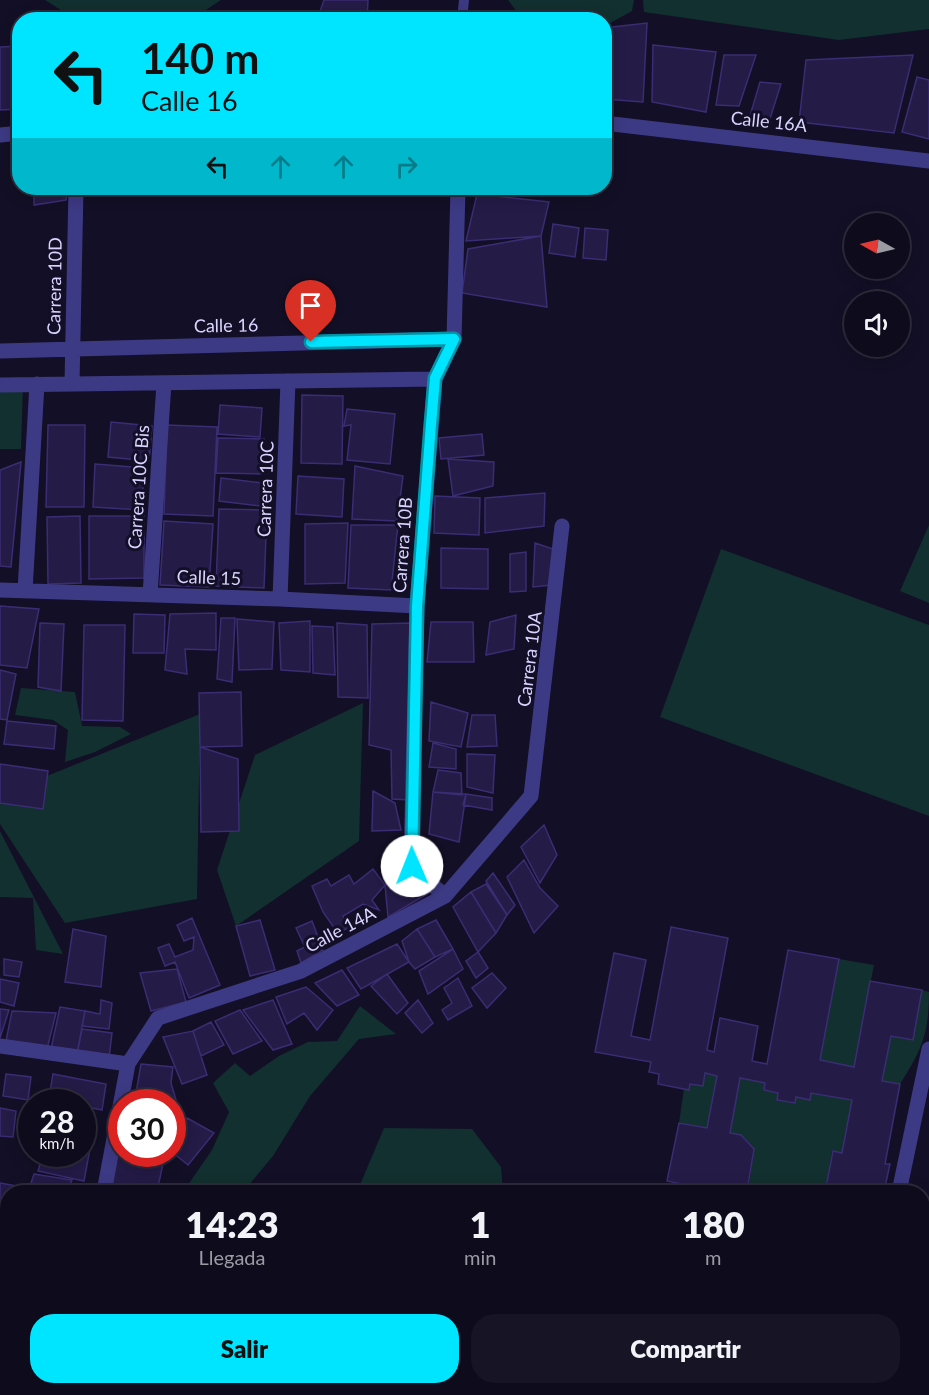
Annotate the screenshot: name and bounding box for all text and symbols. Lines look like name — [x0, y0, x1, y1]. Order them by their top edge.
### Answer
text: 140 m — [141, 33, 259, 83]
icon: left — [42, 36, 120, 114]
text: Calle 16 — [141, 84, 238, 117]
street label: Calle 16A — [730, 106, 809, 136]
icon: left — [201, 150, 234, 183]
icon: ahead — [264, 150, 297, 183]
icon: ahead — [327, 150, 360, 183]
icon: right — [390, 150, 423, 183]
north arrow — [844, 213, 910, 279]
map controls — [844, 213, 910, 357]
street label: Carrera 10D — [42, 237, 66, 335]
pin — [285, 280, 336, 342]
icon: arrive — [294, 289, 327, 322]
button: sound — [844, 291, 910, 357]
street label: Calle 16 — [194, 313, 258, 337]
street label: Carrera 10C Bis — [123, 424, 153, 550]
street label: Carrera 10C — [252, 441, 278, 537]
street label: Carrera 10B — [388, 496, 416, 594]
street label: Calle 15 — [176, 565, 242, 589]
street label: Carrera 10A — [512, 609, 546, 708]
position arrow — [380, 834, 444, 898]
street label: Calle 14A — [301, 901, 380, 957]
speed limit sign: 30 — [108, 1089, 186, 1167]
text: 28 — [40, 1103, 74, 1139]
text: km/h — [39, 1134, 75, 1152]
text: 14:23 — [185, 1202, 279, 1246]
text: 1 — [470, 1202, 491, 1246]
text: 180 — [682, 1202, 745, 1246]
text: Llegada — [198, 1245, 266, 1269]
text: min — [464, 1245, 496, 1269]
text: m — [705, 1245, 721, 1269]
button: Salir — [30, 1314, 459, 1383]
button: Compartir — [471, 1314, 900, 1383]

